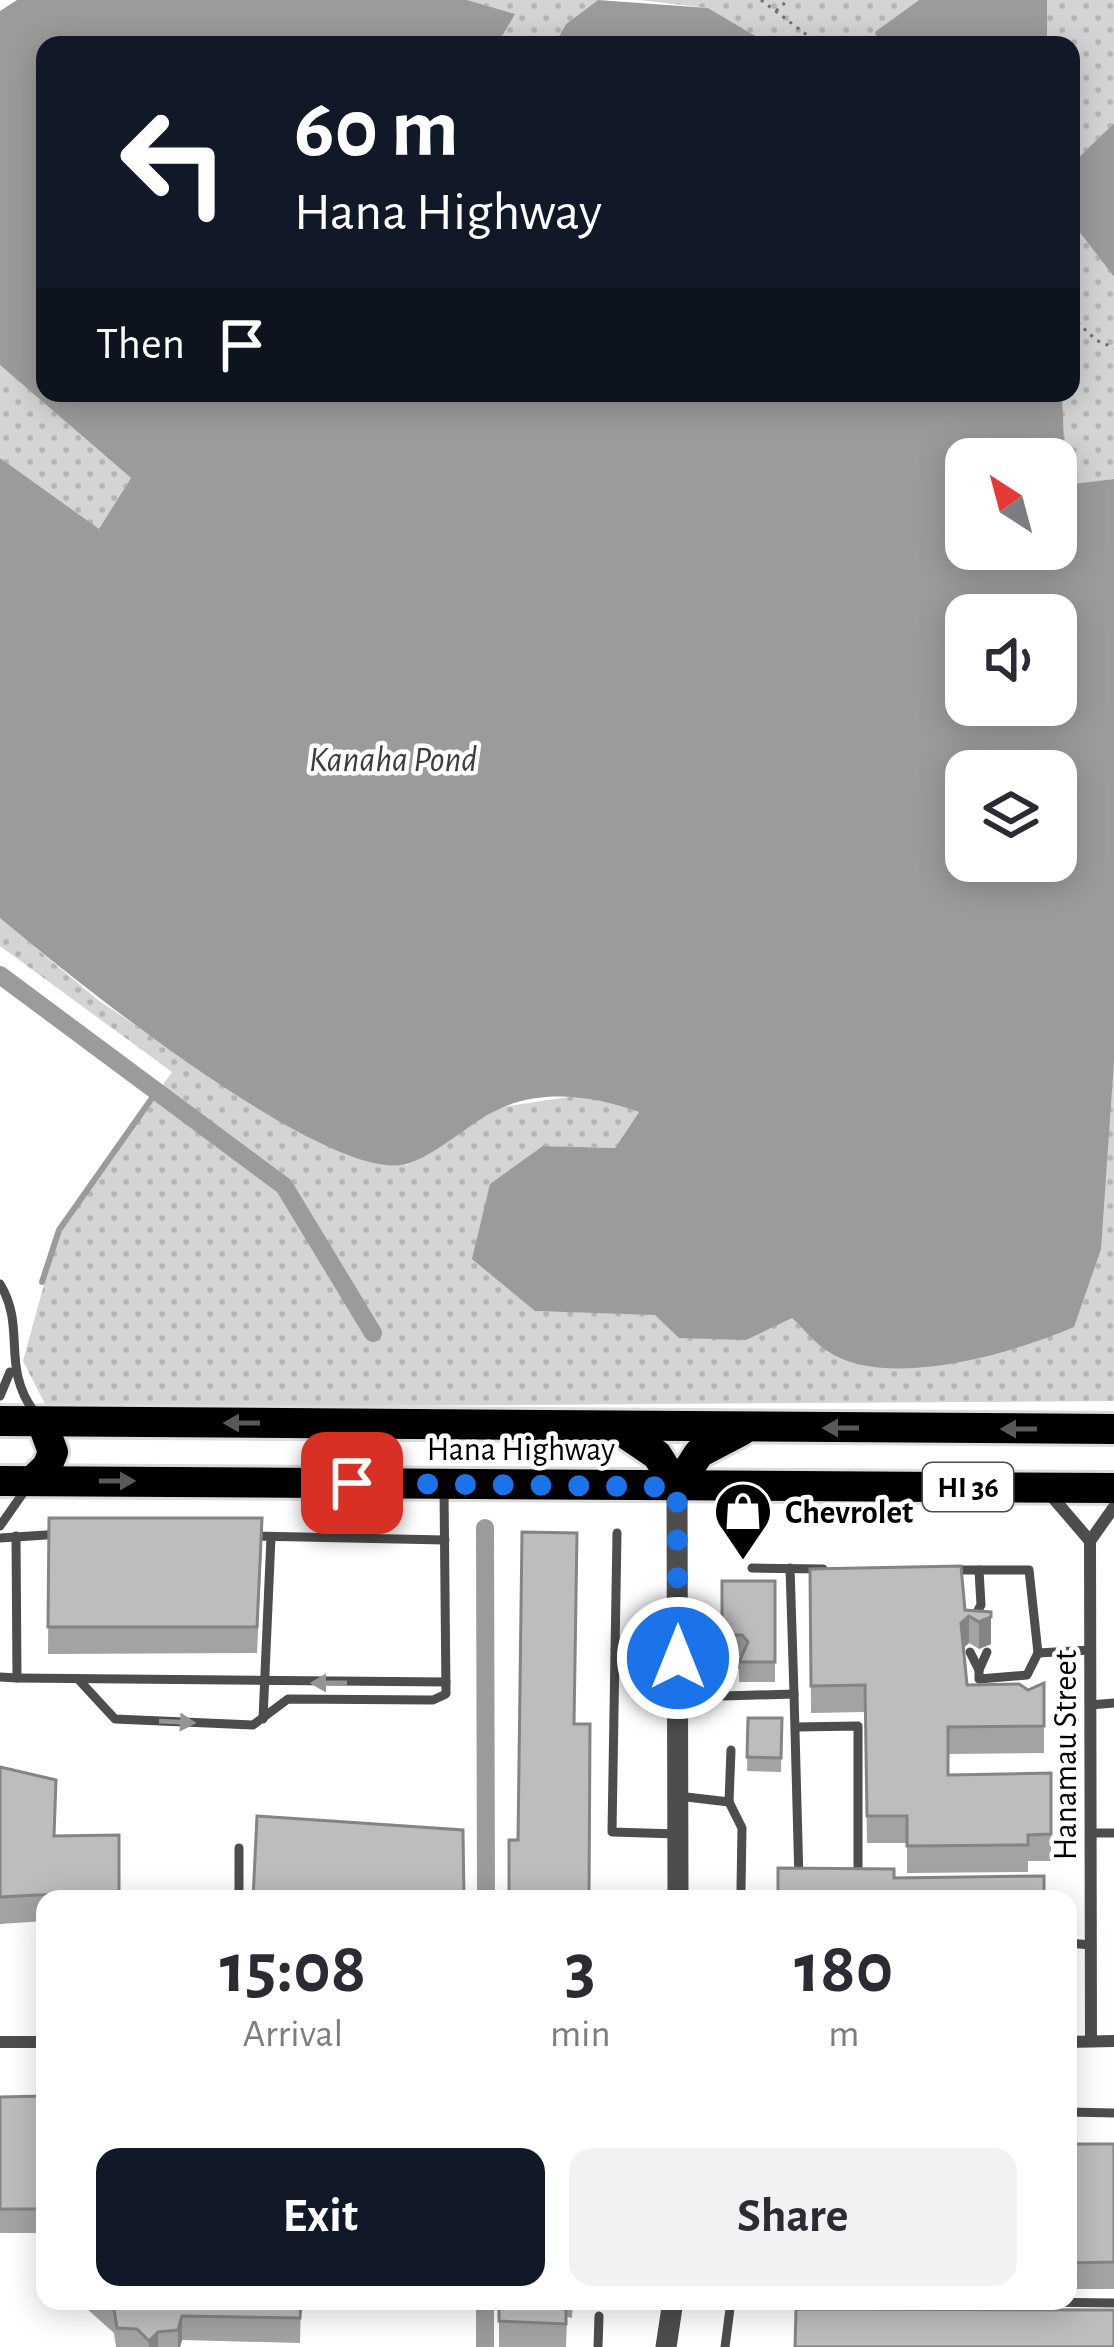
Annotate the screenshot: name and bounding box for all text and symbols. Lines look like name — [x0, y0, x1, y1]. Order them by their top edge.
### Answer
icon: left — [96, 84, 252, 240]
text: 60 m — [294, 88, 459, 172]
text: Hana Highway — [294, 186, 602, 240]
icon: arrive — [209, 312, 275, 378]
text: Then — [96, 322, 185, 367]
north arrow — [945, 438, 1077, 570]
map controls — [945, 438, 1077, 882]
button: sound — [945, 594, 1077, 726]
water label: Kanaha Pond — [309, 742, 477, 778]
button: layers — [945, 750, 1077, 882]
one-way arrow — [222, 1413, 260, 1433]
one-way arrow — [821, 1418, 859, 1438]
one-way arrow — [999, 1419, 1037, 1439]
pin — [301, 1432, 403, 1534]
street label: Hana Highway — [427, 1434, 615, 1467]
icon: arrive — [319, 1450, 385, 1516]
road number: HI 36 — [923, 1463, 1013, 1511]
one-way arrow — [99, 1471, 137, 1491]
shop icon: Chevrolet — [712, 1480, 774, 1562]
place label: Chevrolet — [785, 1497, 913, 1530]
position arrow — [615, 1595, 741, 1721]
street label: Hanamau Street — [1050, 1649, 1083, 1860]
one-way arrow — [309, 1673, 347, 1693]
one-way arrow — [159, 1713, 197, 1732]
text: 15:08 — [220, 1933, 366, 2005]
text: 3 — [565, 1933, 596, 2005]
text: 180 — [794, 1933, 893, 2005]
text: Arrival — [243, 2015, 343, 2054]
text: min — [550, 2015, 611, 2054]
text: m — [828, 2015, 859, 2054]
button: Exit — [96, 2148, 545, 2286]
button: Share — [569, 2148, 1017, 2286]

